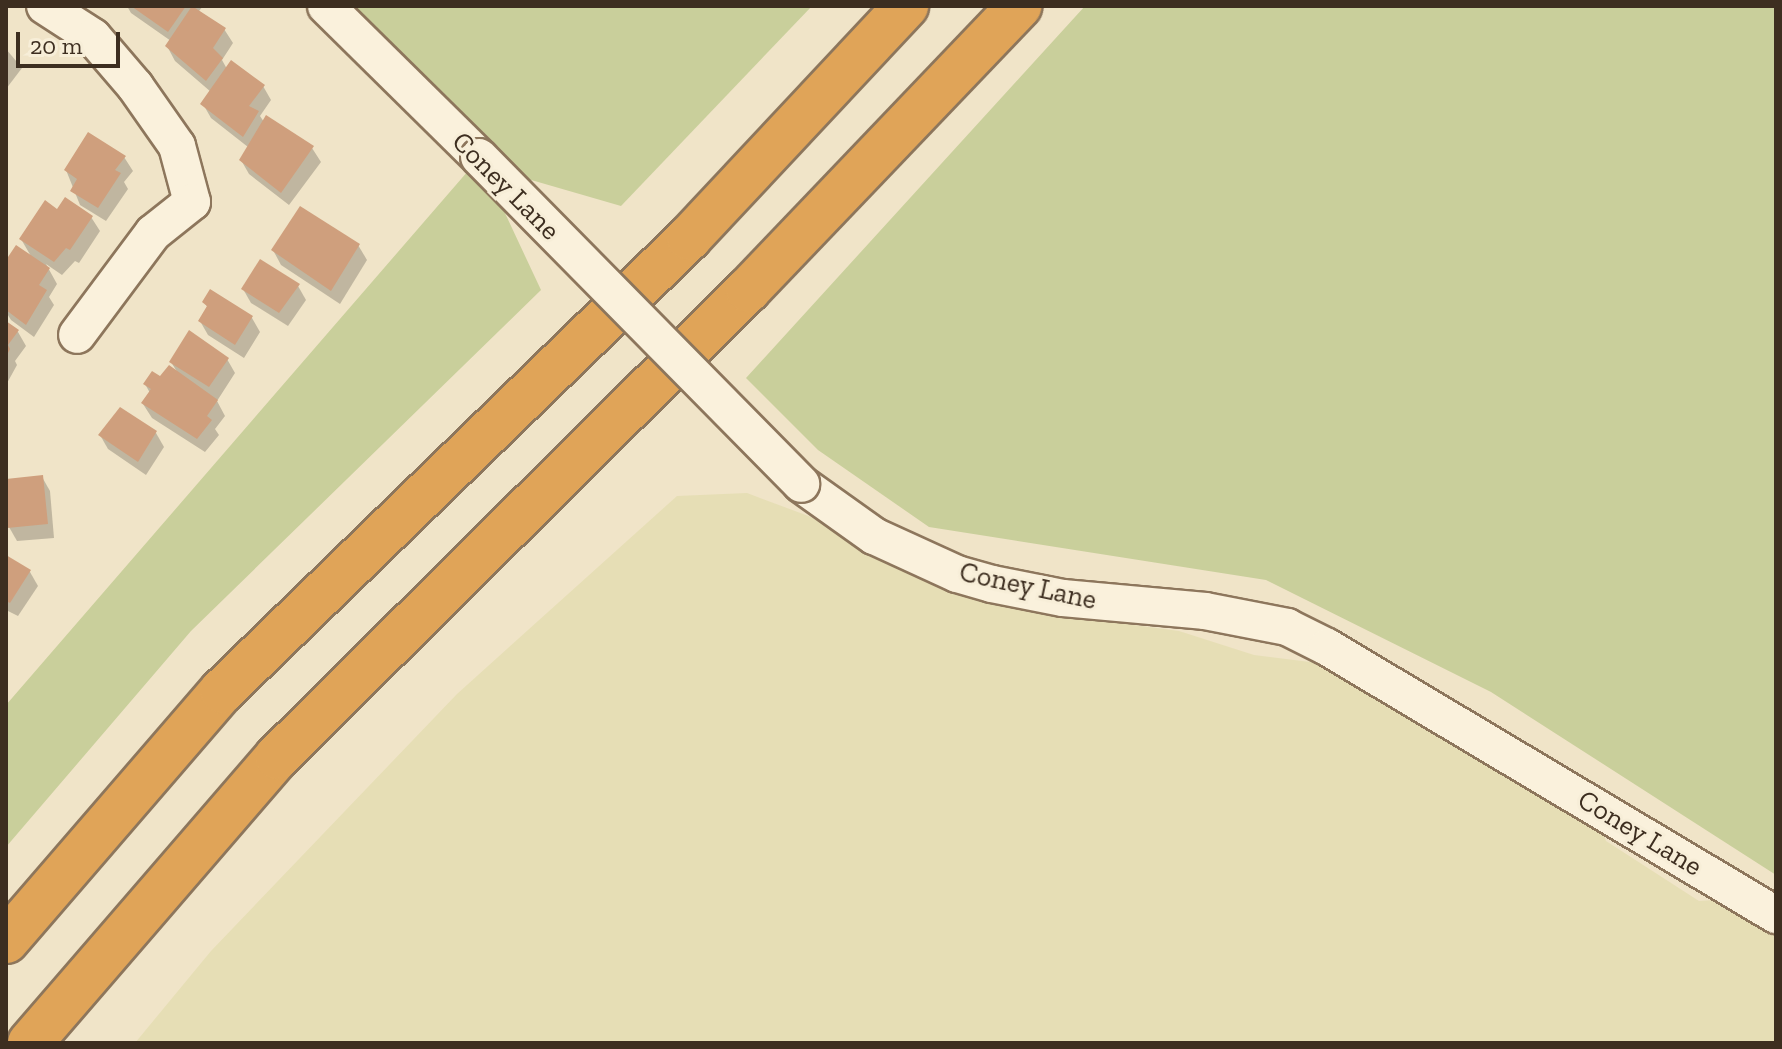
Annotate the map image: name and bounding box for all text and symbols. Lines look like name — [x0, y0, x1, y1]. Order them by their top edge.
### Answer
scale bar — [20, 16, 124, 66]
text: 20 m — [30, 31, 82, 60]
street label: Coney Lane — [445, 125, 567, 247]
street label: Coney Lane — [956, 555, 1100, 617]
street label: Coney Lane — [1571, 783, 1709, 883]

